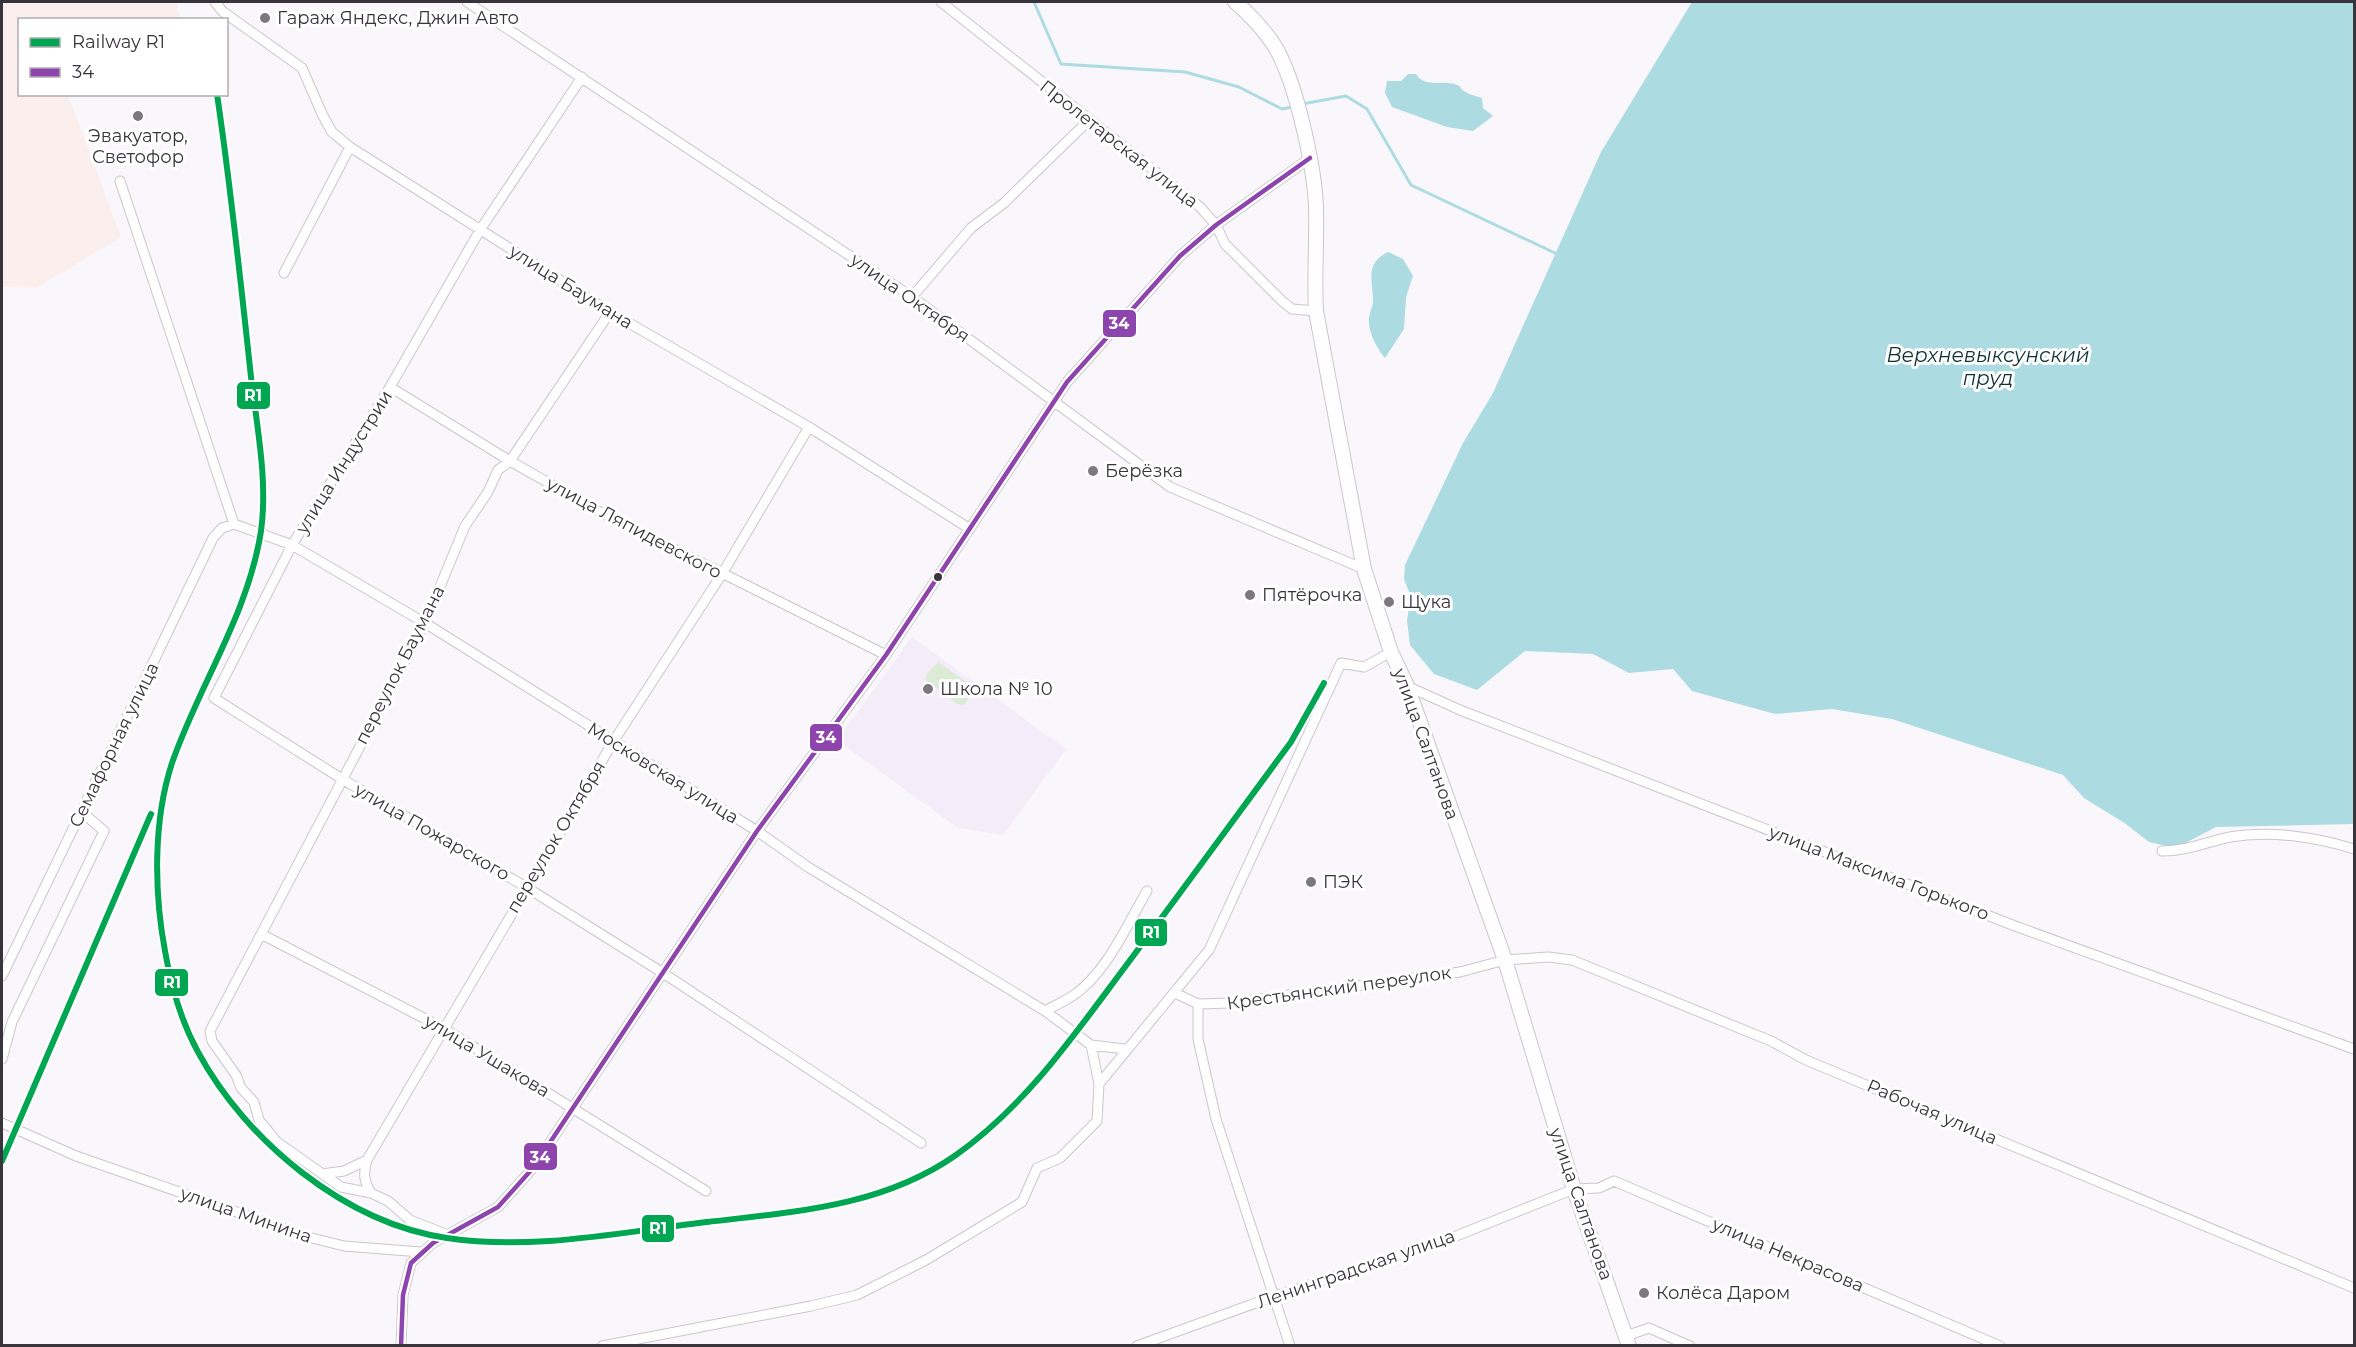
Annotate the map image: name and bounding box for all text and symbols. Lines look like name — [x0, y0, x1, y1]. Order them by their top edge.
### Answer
place label: Гараж Яндекс, Джин Авто — [277, 7, 519, 29]
marker: Гараж Яндекс, Джин Авто — [258, 11, 272, 25]
legend — [18, 18, 228, 96]
text: Railway R1 — [72, 31, 165, 53]
text: 34 — [72, 61, 94, 83]
street label: Пролетарская улица — [1035, 75, 1203, 213]
marker: Эвакуатор, Светофор — [131, 109, 145, 123]
place label: Эвакуатор, Светофор — [88, 125, 188, 168]
street label: улица Баумана — [504, 240, 637, 334]
street label: улица Октября — [845, 248, 974, 347]
line badge: 34 — [1102, 309, 1137, 338]
text: 34 — [1108, 314, 1129, 333]
water label: Верхневыксунский пруд — [1886, 343, 2090, 390]
line badge: R1 — [236, 381, 271, 410]
text: R1 — [244, 386, 262, 405]
street label: улица Индустрии — [290, 386, 397, 539]
place label: Берёзка — [1105, 460, 1183, 482]
marker: Берёзка — [1086, 464, 1100, 478]
street label: улица Ляпидевского — [542, 472, 725, 584]
unlabelled marker — [932, 571, 944, 583]
street label: переулок Баумана — [350, 582, 450, 748]
place label: Пятёрочка — [1262, 584, 1362, 606]
marker: Пятёрочка — [1243, 588, 1257, 602]
place label: Щука — [1401, 591, 1451, 613]
marker: Щука — [1382, 595, 1396, 609]
street label: Семафорная улица — [65, 659, 163, 831]
street label: улица Салтанова — [1388, 664, 1464, 823]
place label: Школа № 10 — [940, 678, 1053, 700]
marker: Школа № 10 — [921, 682, 935, 696]
street label: Московская улица — [583, 718, 743, 828]
line badge: 34 — [809, 723, 843, 752]
text: 34 — [815, 728, 836, 747]
street label: переулок Октября — [502, 757, 610, 917]
street label: улица Пожарского — [350, 778, 514, 885]
street label: улица Максима Горького — [1765, 820, 1992, 925]
place label: ПЭК — [1323, 871, 1364, 893]
marker: ПЭК — [1304, 875, 1318, 889]
line badge: R1 — [1134, 918, 1168, 947]
text: R1 — [1142, 923, 1160, 942]
street label: Крестьянский переулок — [1225, 961, 1453, 1015]
line badge: R1 — [154, 968, 189, 997]
text: R1 — [163, 973, 181, 992]
street label: улица Ушакова — [419, 1009, 554, 1102]
street label: Рабочая улица — [1864, 1075, 2000, 1149]
street label: улица Салтанова — [1544, 1124, 1617, 1283]
line badge: 34 — [523, 1142, 558, 1171]
text: 34 — [529, 1148, 550, 1167]
street label: улица Минина — [176, 1182, 315, 1248]
street label: улица Некрасова — [1708, 1213, 1867, 1297]
line badge: R1 — [641, 1214, 675, 1243]
text: R1 — [649, 1219, 667, 1238]
street label: Ленинградская улица — [1254, 1225, 1458, 1313]
place label: Колёса Даром — [1656, 1282, 1790, 1304]
marker: Колёса Даром — [1637, 1286, 1651, 1300]

